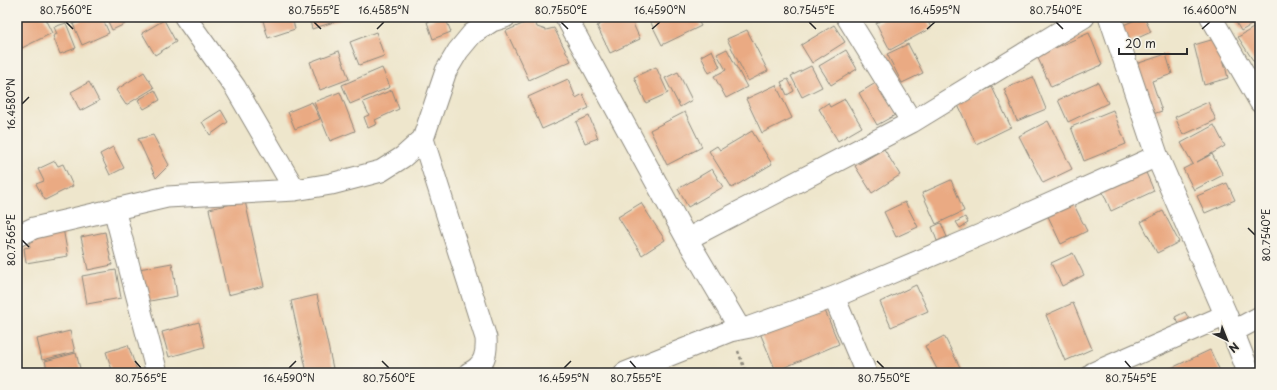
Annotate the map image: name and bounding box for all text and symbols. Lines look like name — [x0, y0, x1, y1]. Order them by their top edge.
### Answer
text: 80.7560°E — [40, 2, 92, 17]
text: 80.7555°E — [288, 2, 340, 17]
text: 16.4585°N — [359, 2, 410, 17]
text: 80.7550°E — [535, 2, 587, 17]
text: 16.4590°N — [634, 2, 686, 17]
text: 80.7545°E — [783, 2, 835, 17]
text: 16.4595°N — [910, 2, 961, 17]
text: 80.7540°E — [1030, 2, 1082, 17]
text: 16.4600°N — [1183, 2, 1237, 17]
scale bar — [1119, 30, 1187, 56]
text: 20 m — [1125, 34, 1156, 52]
text: 16.4580°N — [3, 78, 18, 130]
text: 80.7540°E — [1258, 209, 1273, 261]
text: 80.7565°E — [3, 214, 18, 266]
north arrow — [1207, 320, 1247, 360]
text: N — [1225, 338, 1243, 357]
text: 80.7565°E — [115, 370, 167, 385]
text: 16.4590°N — [263, 370, 315, 385]
text: 80.7560°E — [363, 370, 415, 385]
text: 16.4595°N — [539, 370, 590, 385]
text: 80.7555°E — [610, 370, 662, 385]
text: 80.7550°E — [858, 370, 910, 385]
text: 80.7545°E — [1105, 370, 1157, 385]

